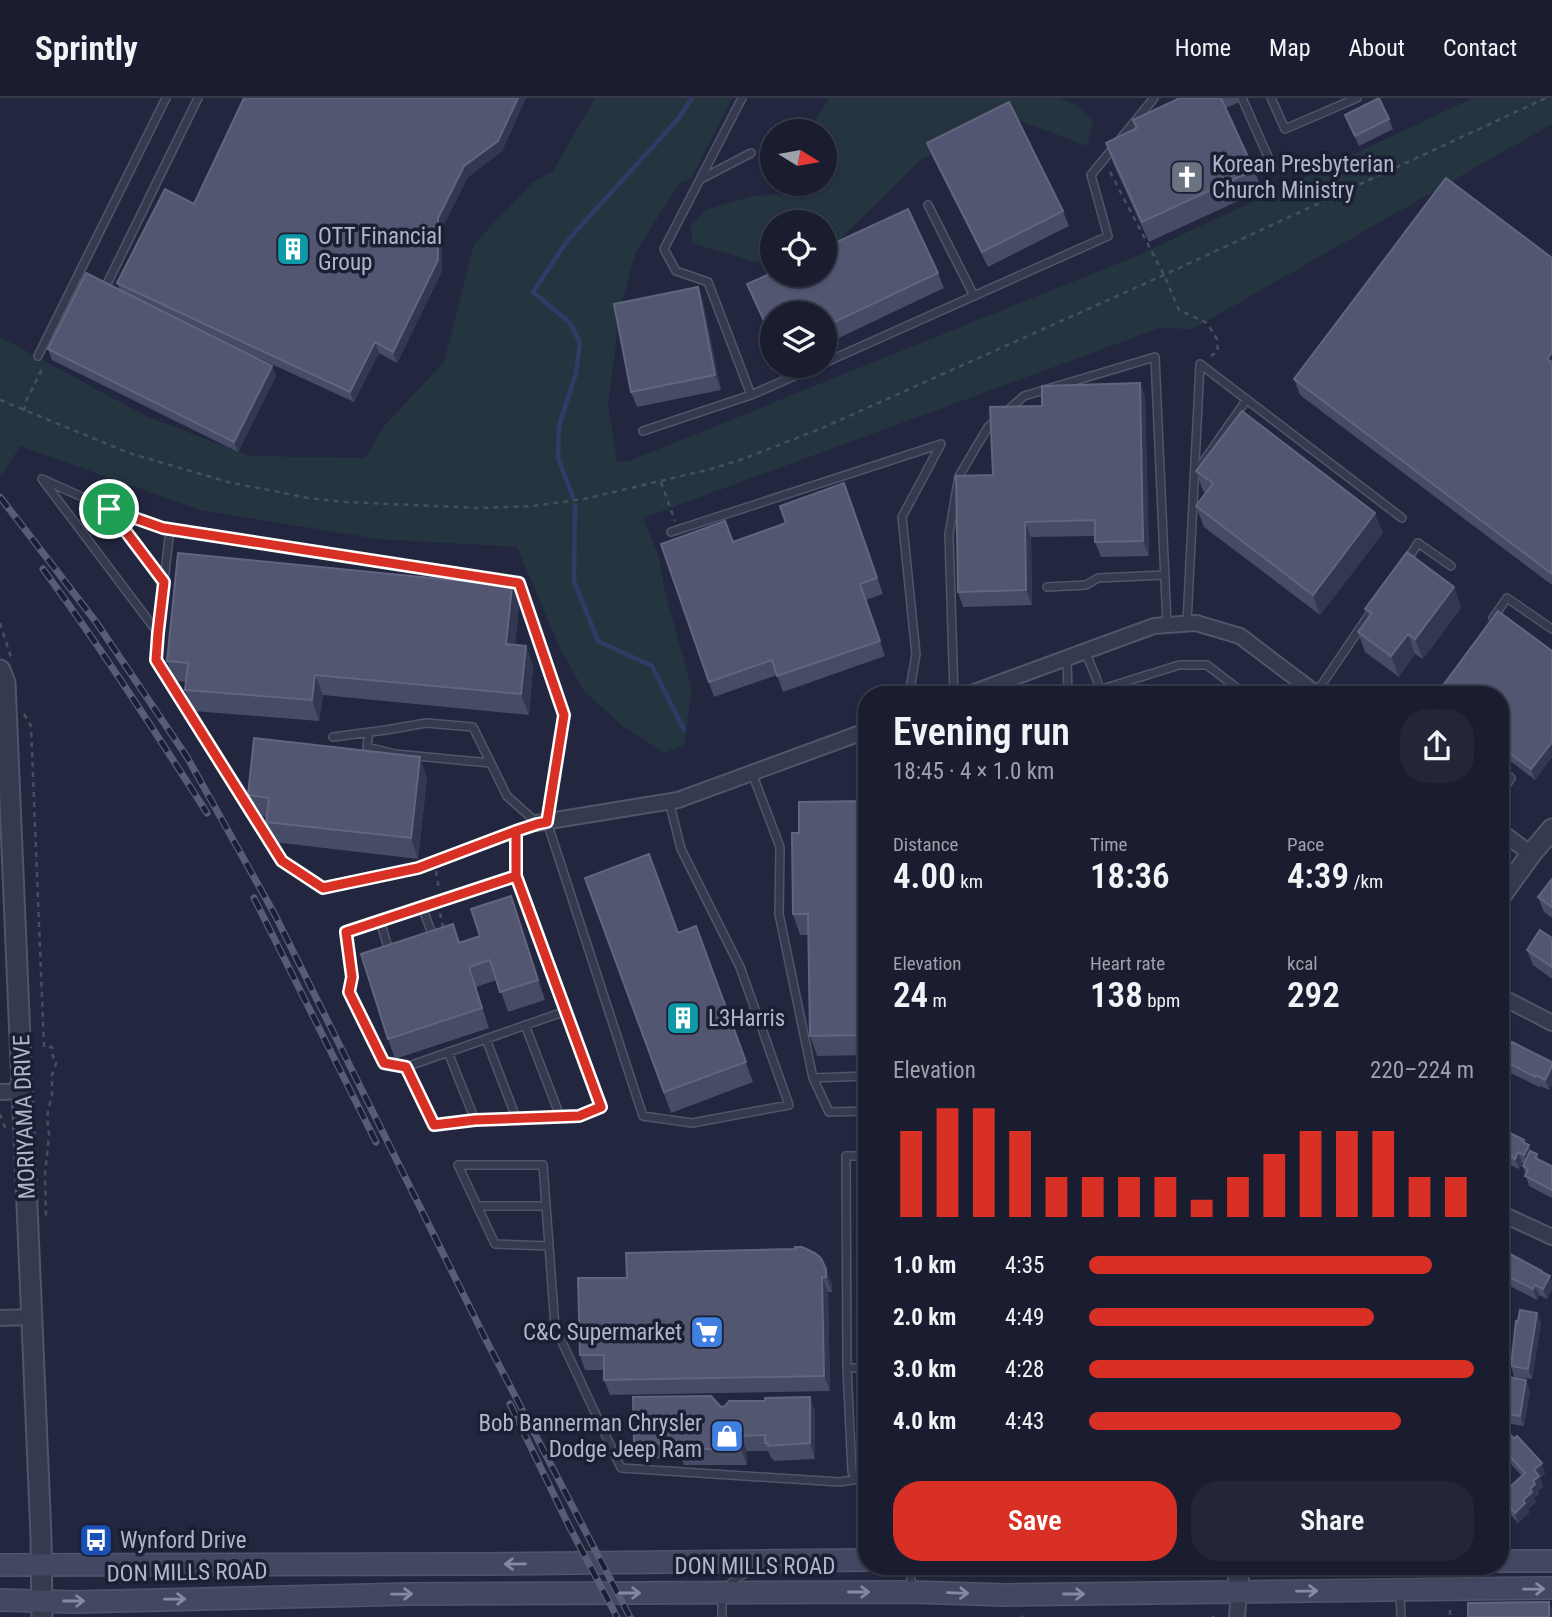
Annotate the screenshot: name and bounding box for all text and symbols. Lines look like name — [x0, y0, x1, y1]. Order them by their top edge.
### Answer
text: Sprintly — [35, 29, 138, 68]
text: Home — [1175, 34, 1231, 62]
text: Map — [1269, 34, 1311, 62]
text: About — [1349, 34, 1405, 62]
text: Contact — [1443, 34, 1517, 62]
north arrow — [760, 119, 836, 196]
map controls — [760, 119, 837, 378]
place label: Korean Presbyterian Church Ministry — [1212, 151, 1394, 204]
church icon: Korean Presbyterian Church Ministry — [1168, 158, 1206, 196]
button: locate — [760, 210, 837, 287]
place label: OTT Financial Group — [318, 223, 442, 276]
building icon: OTT Financial Group — [274, 230, 312, 268]
button: layers — [760, 301, 837, 378]
pin — [79, 479, 139, 539]
icon: arrive — [90, 490, 128, 528]
button: share — [1400, 709, 1474, 783]
text: Evening run — [893, 710, 1070, 754]
text: 18:45 · 4 × 1.0 km — [893, 758, 1054, 785]
text: Distance — [893, 833, 958, 856]
text: Time — [1090, 833, 1127, 856]
text: Pace — [1287, 833, 1324, 856]
text: 4.00 — [893, 856, 956, 897]
text: 18:36 — [1090, 856, 1170, 897]
text: 4:39 — [1287, 856, 1349, 897]
text: km — [956, 870, 983, 893]
text: /km — [1349, 870, 1383, 893]
text: Elevation — [893, 952, 961, 975]
text: Heart rate — [1090, 952, 1165, 975]
text: kcal — [1287, 952, 1318, 975]
text: 24 — [893, 975, 928, 1016]
text: 138 — [1090, 975, 1143, 1016]
text: 292 — [1287, 975, 1340, 1016]
text: m — [928, 989, 947, 1012]
text: bpm — [1143, 989, 1180, 1012]
building icon: L3Harris — [664, 999, 702, 1037]
place label: L3Harris — [708, 1005, 785, 1032]
street label: MORIYAMA DRIVE — [8, 1034, 41, 1200]
text: Elevation — [893, 1057, 976, 1084]
text: 220–224 m — [1370, 1057, 1474, 1084]
text: 1.0 km — [893, 1252, 956, 1279]
text: 4:35 — [1005, 1252, 1044, 1279]
text: 2.0 km — [893, 1304, 956, 1331]
text: 4:49 — [1005, 1304, 1044, 1331]
supermarket icon: C&C Supermarket — [688, 1313, 726, 1351]
place label: C&C Supermarket — [523, 1319, 682, 1346]
text: 3.0 km — [893, 1356, 956, 1383]
text: 4:28 — [1005, 1356, 1044, 1383]
text: 4.0 km — [893, 1408, 956, 1435]
text: 4:43 — [1005, 1408, 1044, 1435]
place label: Bob Bannerman Chrysler Dodge Jeep Ram — [478, 1410, 702, 1463]
shop icon: Bob Bannerman Chrysler Dodge Jeep Ram — [708, 1417, 746, 1455]
button: Save — [893, 1481, 1177, 1561]
button: Share — [1191, 1481, 1474, 1561]
bus stop icon: Wynford Drive — [77, 1521, 115, 1559]
place label: Wynford Drive — [120, 1527, 246, 1554]
street label: DON MILLS ROAD — [675, 1553, 835, 1580]
one-way arrow — [504, 1557, 527, 1571]
street label: DON MILLS ROAD — [106, 1558, 268, 1587]
one-way arrow — [1523, 1582, 1546, 1595]
one-way arrow — [847, 1585, 870, 1599]
one-way arrow — [1295, 1585, 1318, 1598]
one-way arrow — [618, 1586, 641, 1600]
one-way arrow — [391, 1587, 414, 1601]
one-way arrow — [947, 1587, 970, 1600]
one-way arrow — [1063, 1588, 1086, 1601]
one-way arrow — [163, 1592, 186, 1606]
one-way arrow — [62, 1594, 85, 1608]

